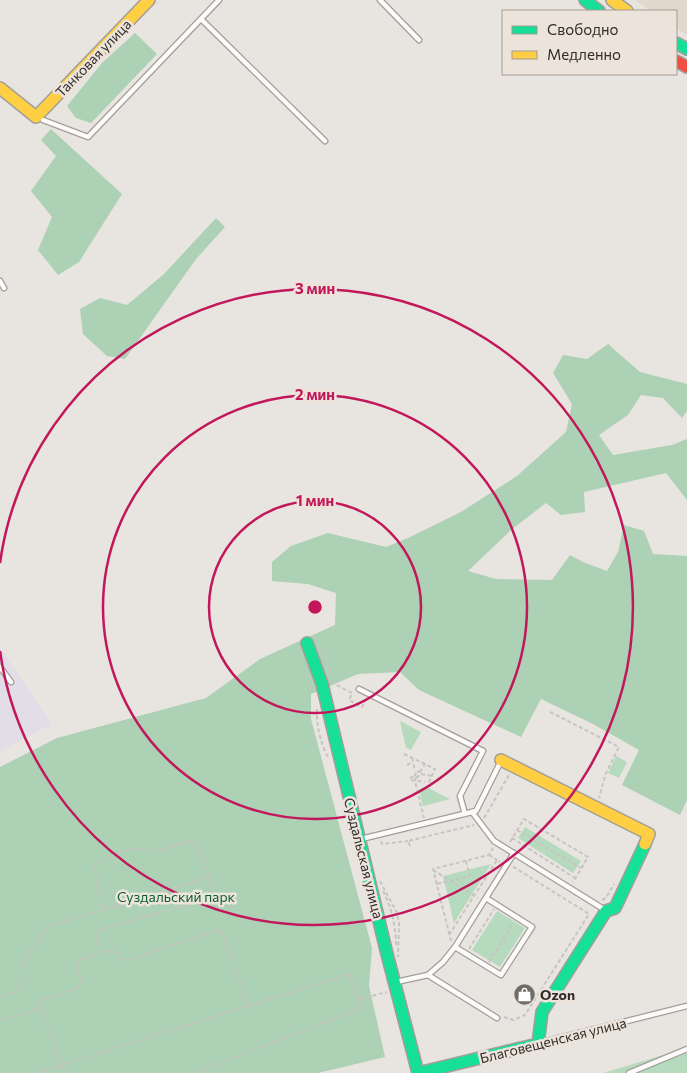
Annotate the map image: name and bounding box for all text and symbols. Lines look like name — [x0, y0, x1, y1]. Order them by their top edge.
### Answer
legend — [502, 10, 677, 75]
street label: Танковая улица — [52, 16, 134, 100]
text: Свободно — [547, 20, 618, 38]
text: Медленно — [547, 45, 621, 63]
text: 3 мин — [295, 279, 335, 297]
text: 2 мин — [295, 385, 335, 403]
text: 1 мин — [296, 491, 334, 509]
centre of rings — [306, 598, 324, 616]
street label: Суздальская улица — [341, 796, 387, 920]
park label: Суздальский парк — [117, 888, 236, 905]
shop icon: Ozon — [512, 982, 536, 1006]
place label: Ozon — [540, 986, 575, 1003]
street label: Благовещенская улица — [478, 1014, 628, 1066]

